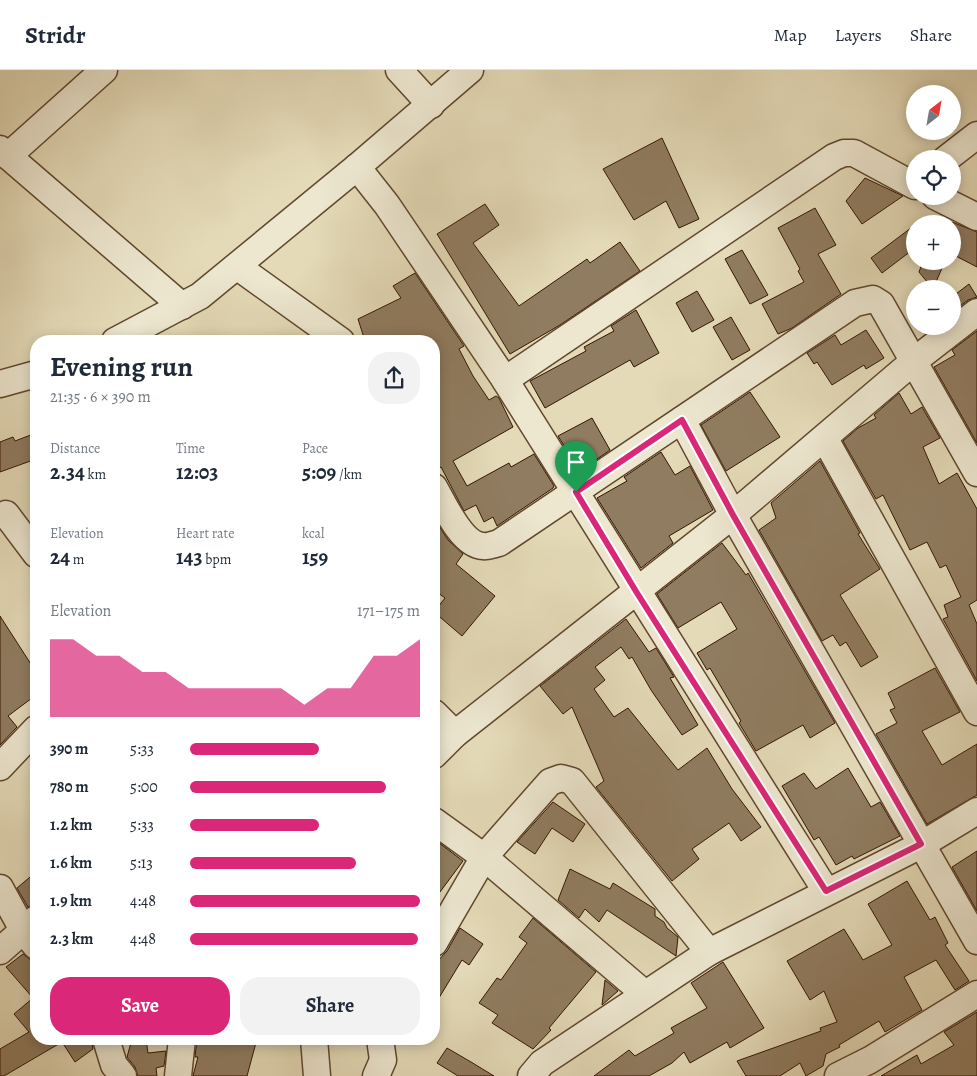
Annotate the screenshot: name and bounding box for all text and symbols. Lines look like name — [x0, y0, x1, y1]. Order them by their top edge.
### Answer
text: Stridr — [25, 19, 86, 51]
text: Map — [774, 23, 807, 47]
text: Layers — [835, 23, 882, 47]
text: Share — [910, 23, 952, 47]
north arrow — [906, 85, 961, 140]
map controls — [906, 85, 961, 335]
button: locate — [906, 150, 961, 205]
button: + — [906, 215, 961, 270]
button: − — [906, 280, 961, 335]
text: Evening run — [50, 348, 193, 386]
button: share — [368, 352, 420, 404]
text: 21:35 · 6 × 390 m — [50, 386, 151, 408]
text: Distance — [50, 439, 100, 458]
text: Time — [176, 439, 205, 458]
text: Pace — [302, 439, 328, 458]
pin — [555, 441, 597, 492]
icon: arrive — [562, 448, 590, 476]
text: 2.34 — [50, 458, 85, 486]
text: 12:03 — [176, 458, 218, 486]
text: 5:09 — [302, 458, 336, 486]
text: km — [85, 465, 106, 484]
text: /km — [336, 465, 362, 484]
text: Elevation — [50, 524, 104, 543]
text: Heart rate — [176, 524, 234, 543]
text: kcal — [302, 524, 324, 543]
text: 24 — [50, 543, 70, 571]
text: 143 — [176, 543, 202, 571]
text: 159 — [302, 543, 328, 571]
text: m — [70, 550, 84, 569]
text: bpm — [202, 550, 231, 569]
text: Elevation — [50, 600, 111, 622]
text: 171–175 m — [357, 600, 420, 622]
text: 390 m — [50, 738, 89, 760]
text: 5:33 — [130, 738, 154, 760]
text: 780 m — [50, 776, 89, 798]
text: 5:00 — [130, 776, 158, 798]
text: 1.2 km — [50, 814, 92, 836]
text: 5:33 — [130, 814, 154, 836]
text: 1.6 km — [50, 852, 92, 874]
text: 5:13 — [130, 852, 153, 874]
text: 1.9 km — [50, 890, 92, 912]
text: 4:48 — [130, 890, 156, 912]
text: 2.3 km — [50, 928, 93, 950]
text: 4:48 — [130, 928, 156, 950]
button: Save — [50, 977, 230, 1035]
button: Share — [240, 977, 420, 1035]

